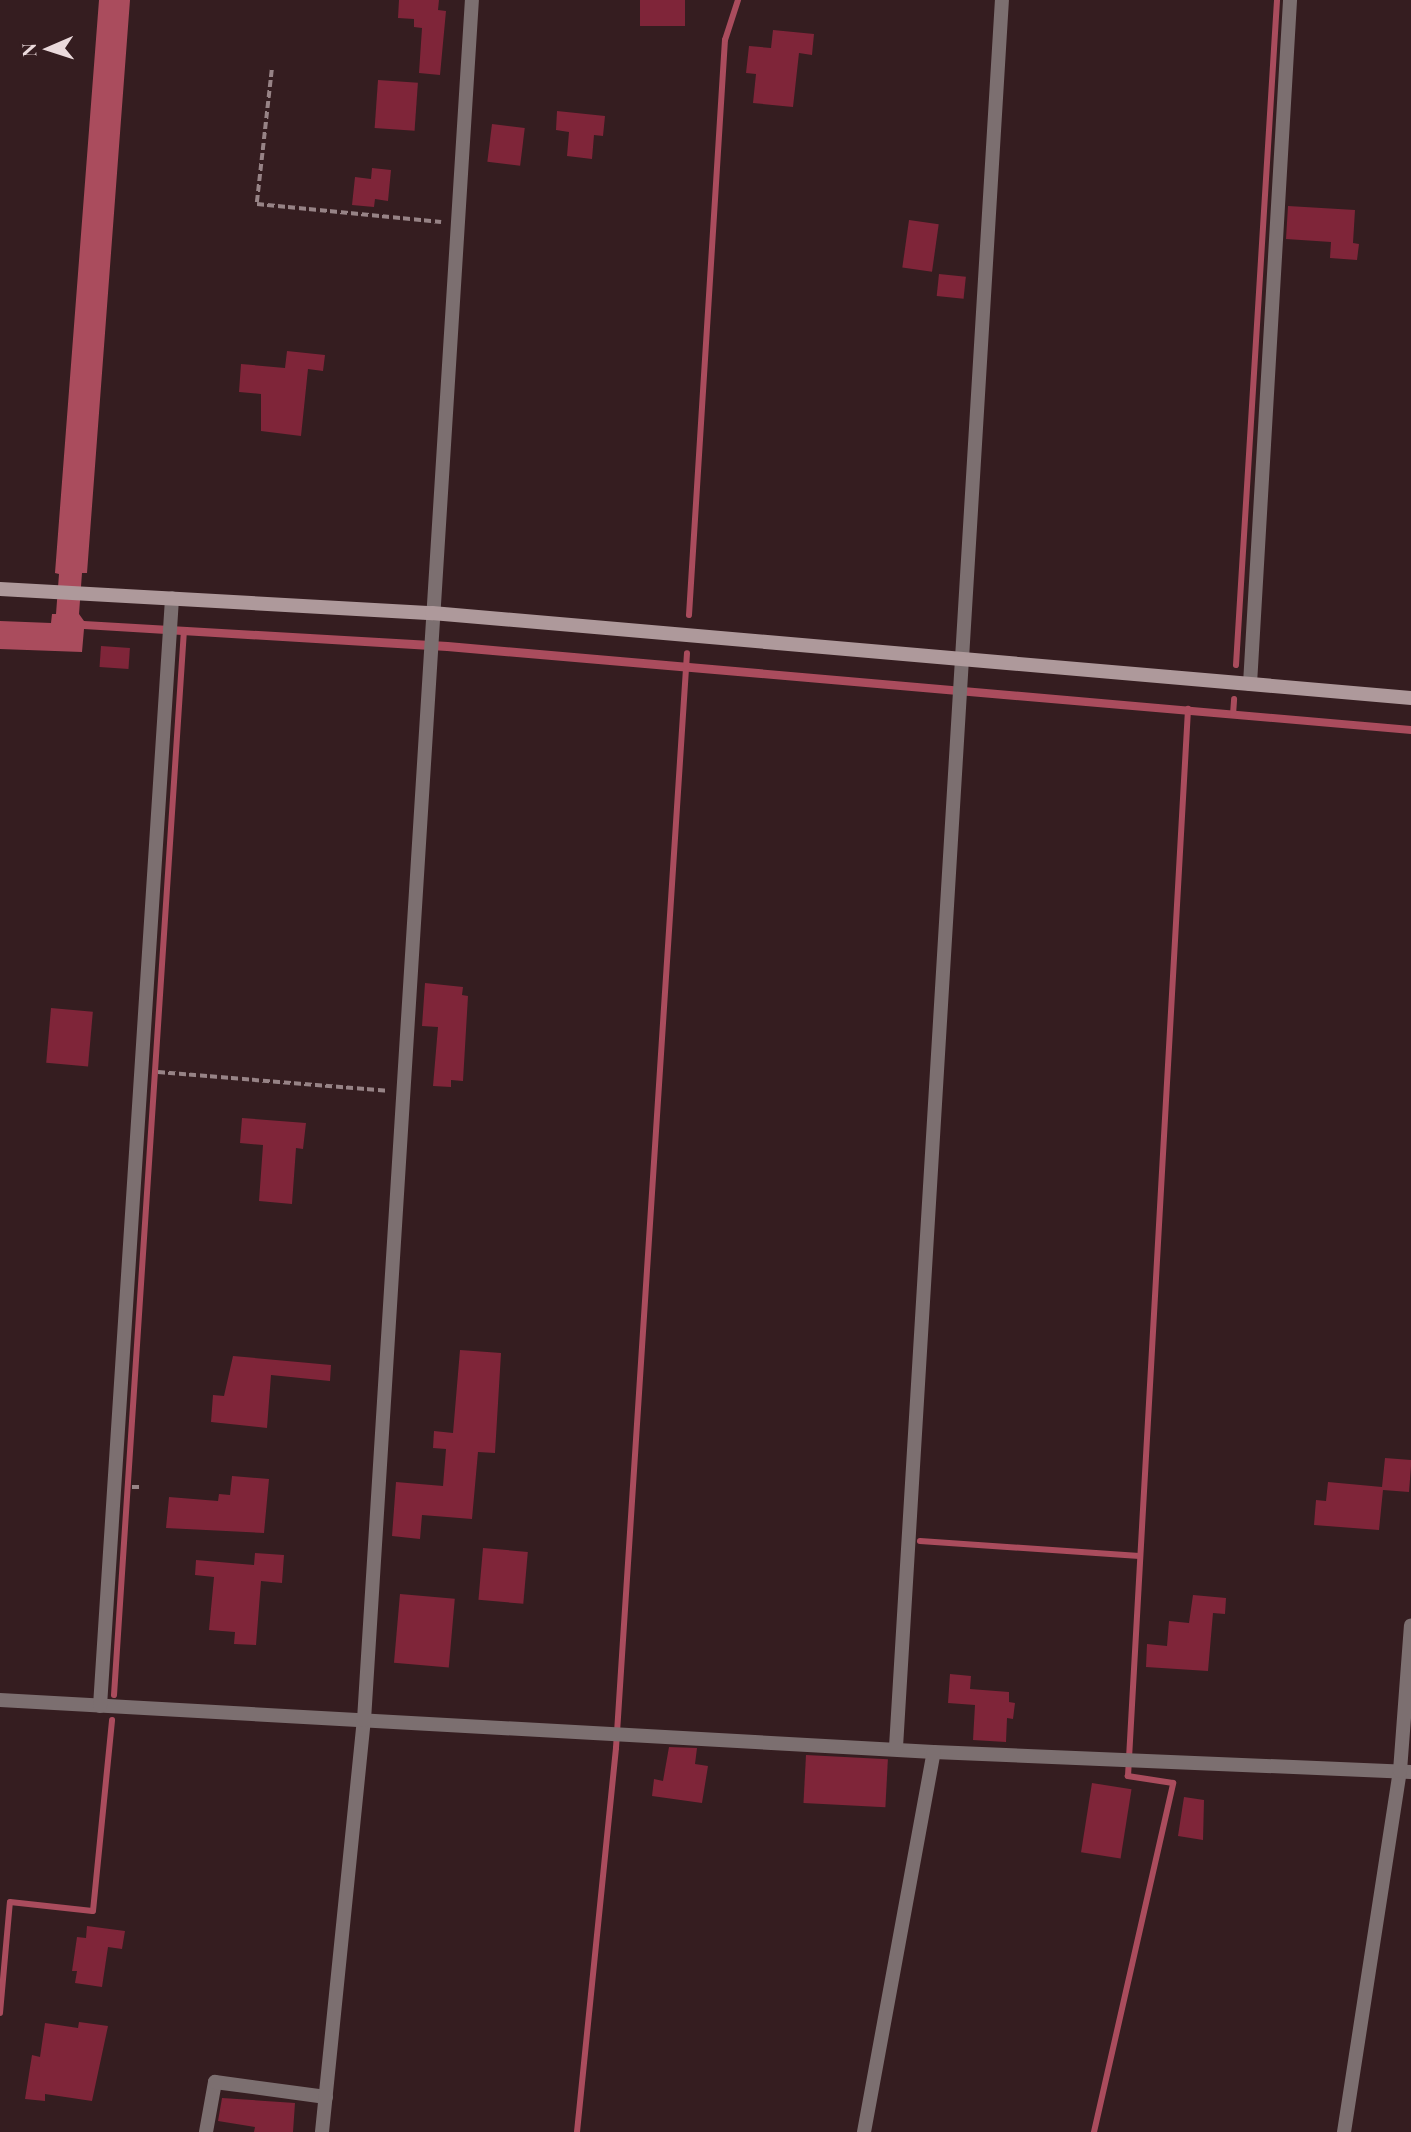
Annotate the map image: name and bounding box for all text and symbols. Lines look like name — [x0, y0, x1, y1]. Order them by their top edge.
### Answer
north arrow — [14, 14, 84, 84]
text: N — [15, 43, 41, 58]

